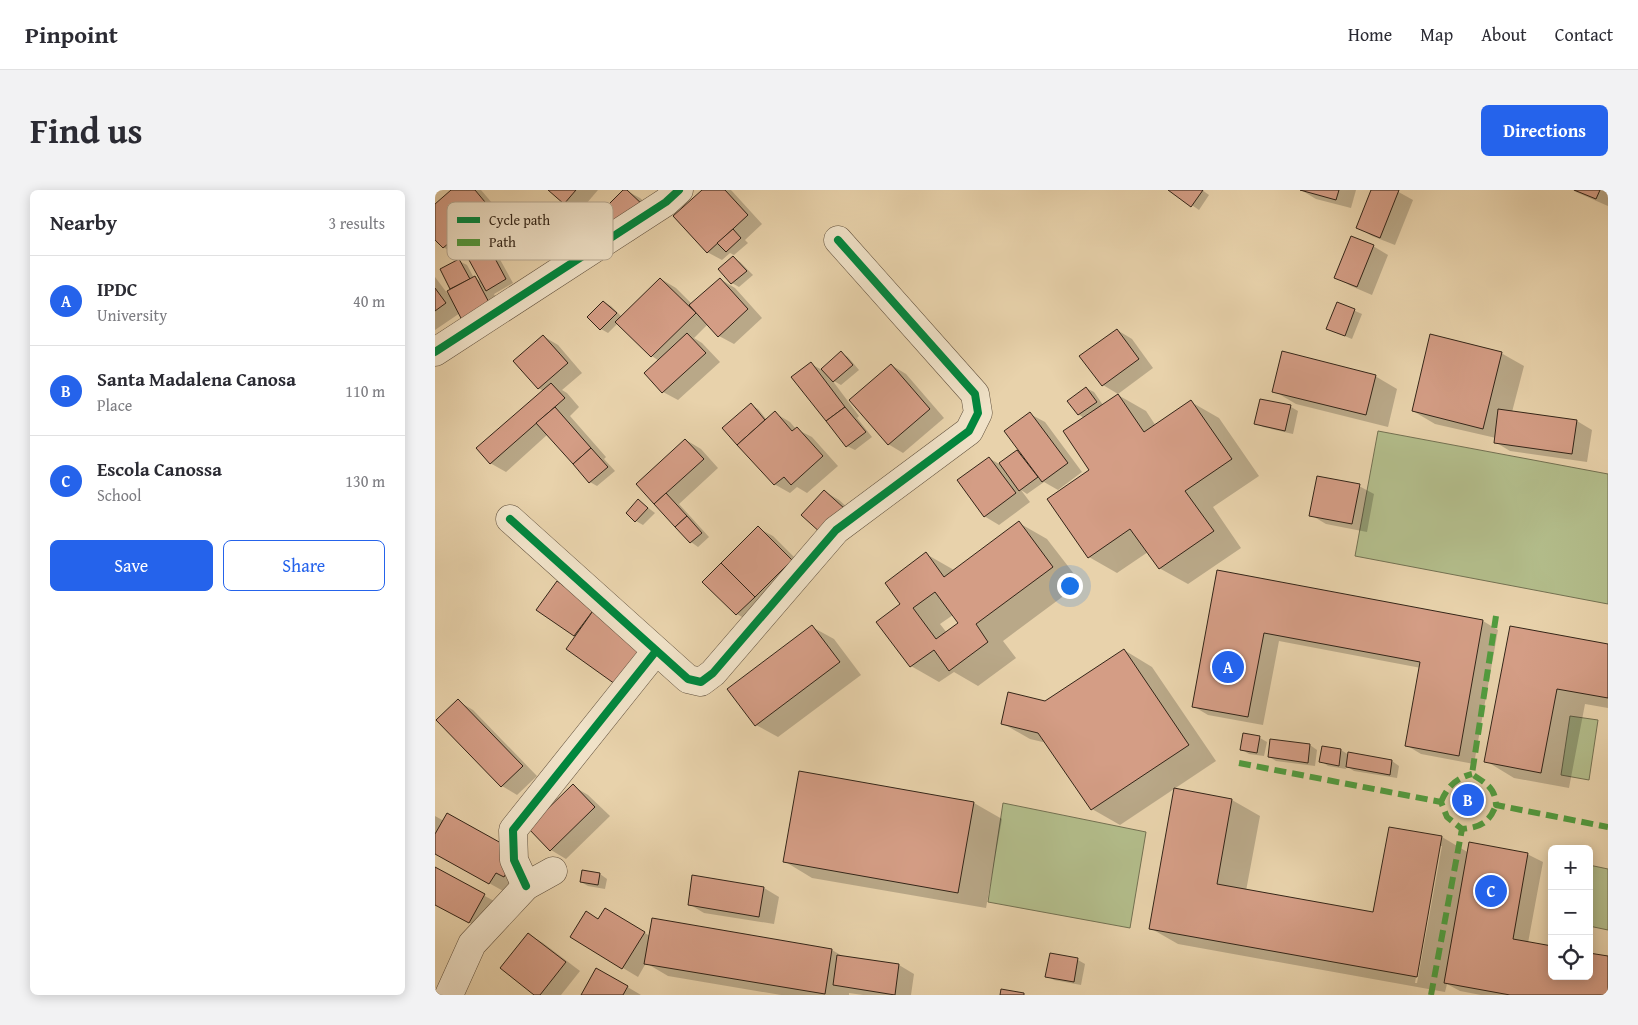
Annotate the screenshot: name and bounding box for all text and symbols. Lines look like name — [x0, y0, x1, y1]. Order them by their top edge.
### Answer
text: Pinpoint — [25, 17, 118, 52]
text: Home — [1348, 21, 1392, 48]
text: Map — [1420, 21, 1453, 48]
text: About — [1481, 21, 1527, 48]
text: Contact — [1555, 21, 1613, 48]
text: Find us — [30, 105, 143, 156]
button: Directions — [1481, 105, 1608, 156]
legend — [447, 202, 613, 260]
text: Nearby — [50, 207, 117, 238]
text: Cycle path — [489, 210, 550, 230]
text: 3 results — [328, 211, 385, 235]
text: Path — [489, 232, 516, 252]
text: IPDC — [97, 275, 138, 303]
text: A — [61, 289, 71, 313]
text: 40 m — [353, 289, 385, 313]
text: University — [97, 303, 167, 327]
text: Santa Madalena Canosa — [97, 365, 296, 393]
text: B — [61, 379, 71, 403]
text: 110 m — [345, 379, 385, 403]
text: Place — [97, 393, 132, 417]
text: Escola Canossa — [97, 455, 222, 483]
text: C — [61, 469, 71, 493]
text: 130 m — [345, 469, 385, 493]
text: School — [97, 483, 141, 507]
button: Save — [50, 540, 213, 591]
button: Share — [223, 540, 385, 591]
your location — [1057, 573, 1083, 599]
pin: A — [1212, 648, 1244, 686]
pin: B — [1452, 781, 1484, 819]
map controls — [1548, 845, 1593, 980]
button: + — [1548, 845, 1593, 890]
pin: C — [1475, 872, 1507, 910]
button: − — [1548, 890, 1593, 935]
button: locate — [1548, 935, 1593, 980]

